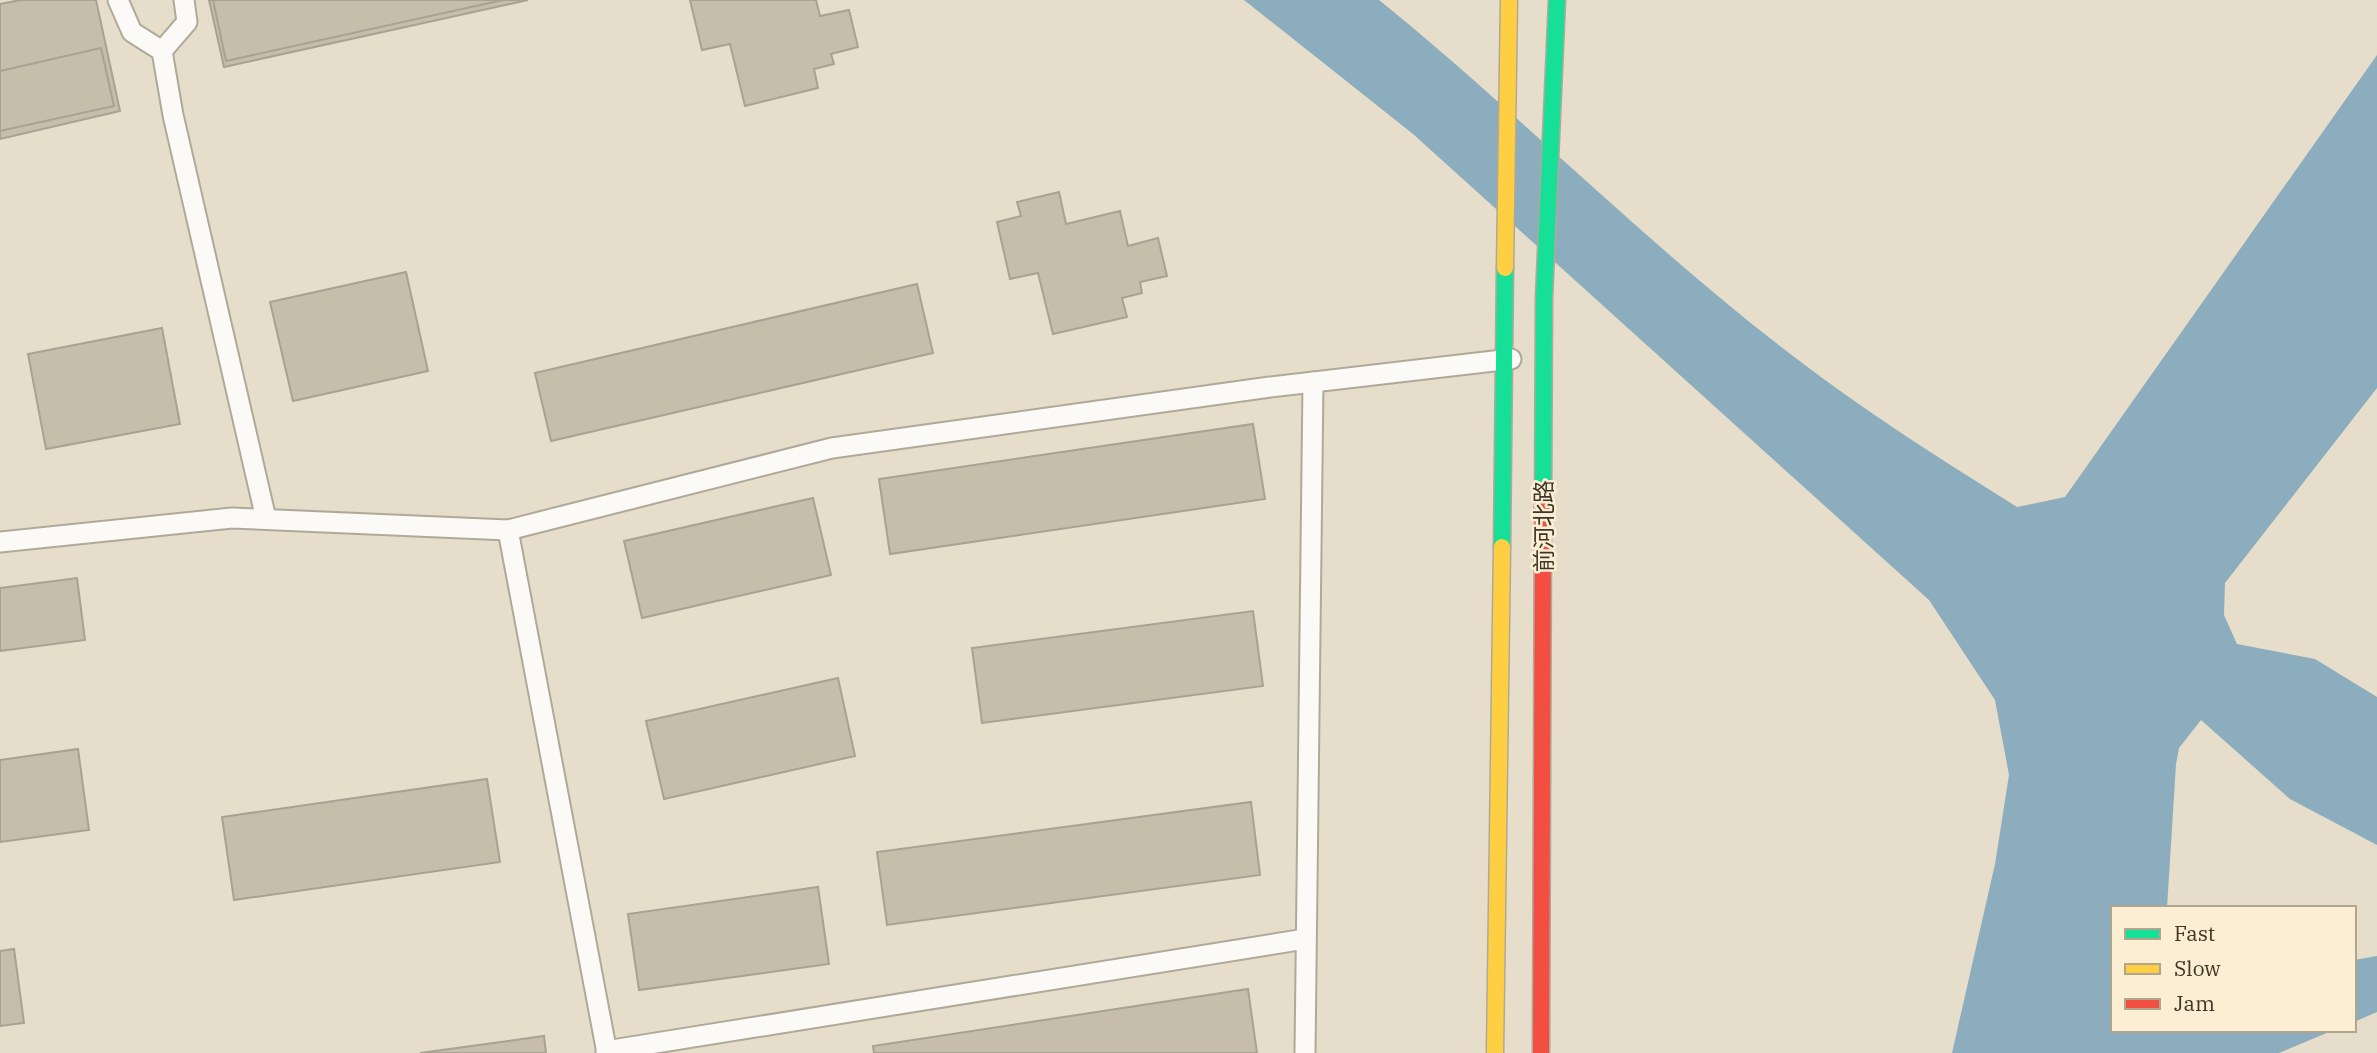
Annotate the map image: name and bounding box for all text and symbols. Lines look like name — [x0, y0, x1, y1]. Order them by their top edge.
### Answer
street label: 前河北路 — [1528, 480, 1558, 572]
legend — [2111, 906, 2356, 1032]
text: Fast — [2174, 919, 2215, 947]
text: Slow — [2174, 954, 2221, 982]
text: Jam — [2174, 989, 2215, 1017]

